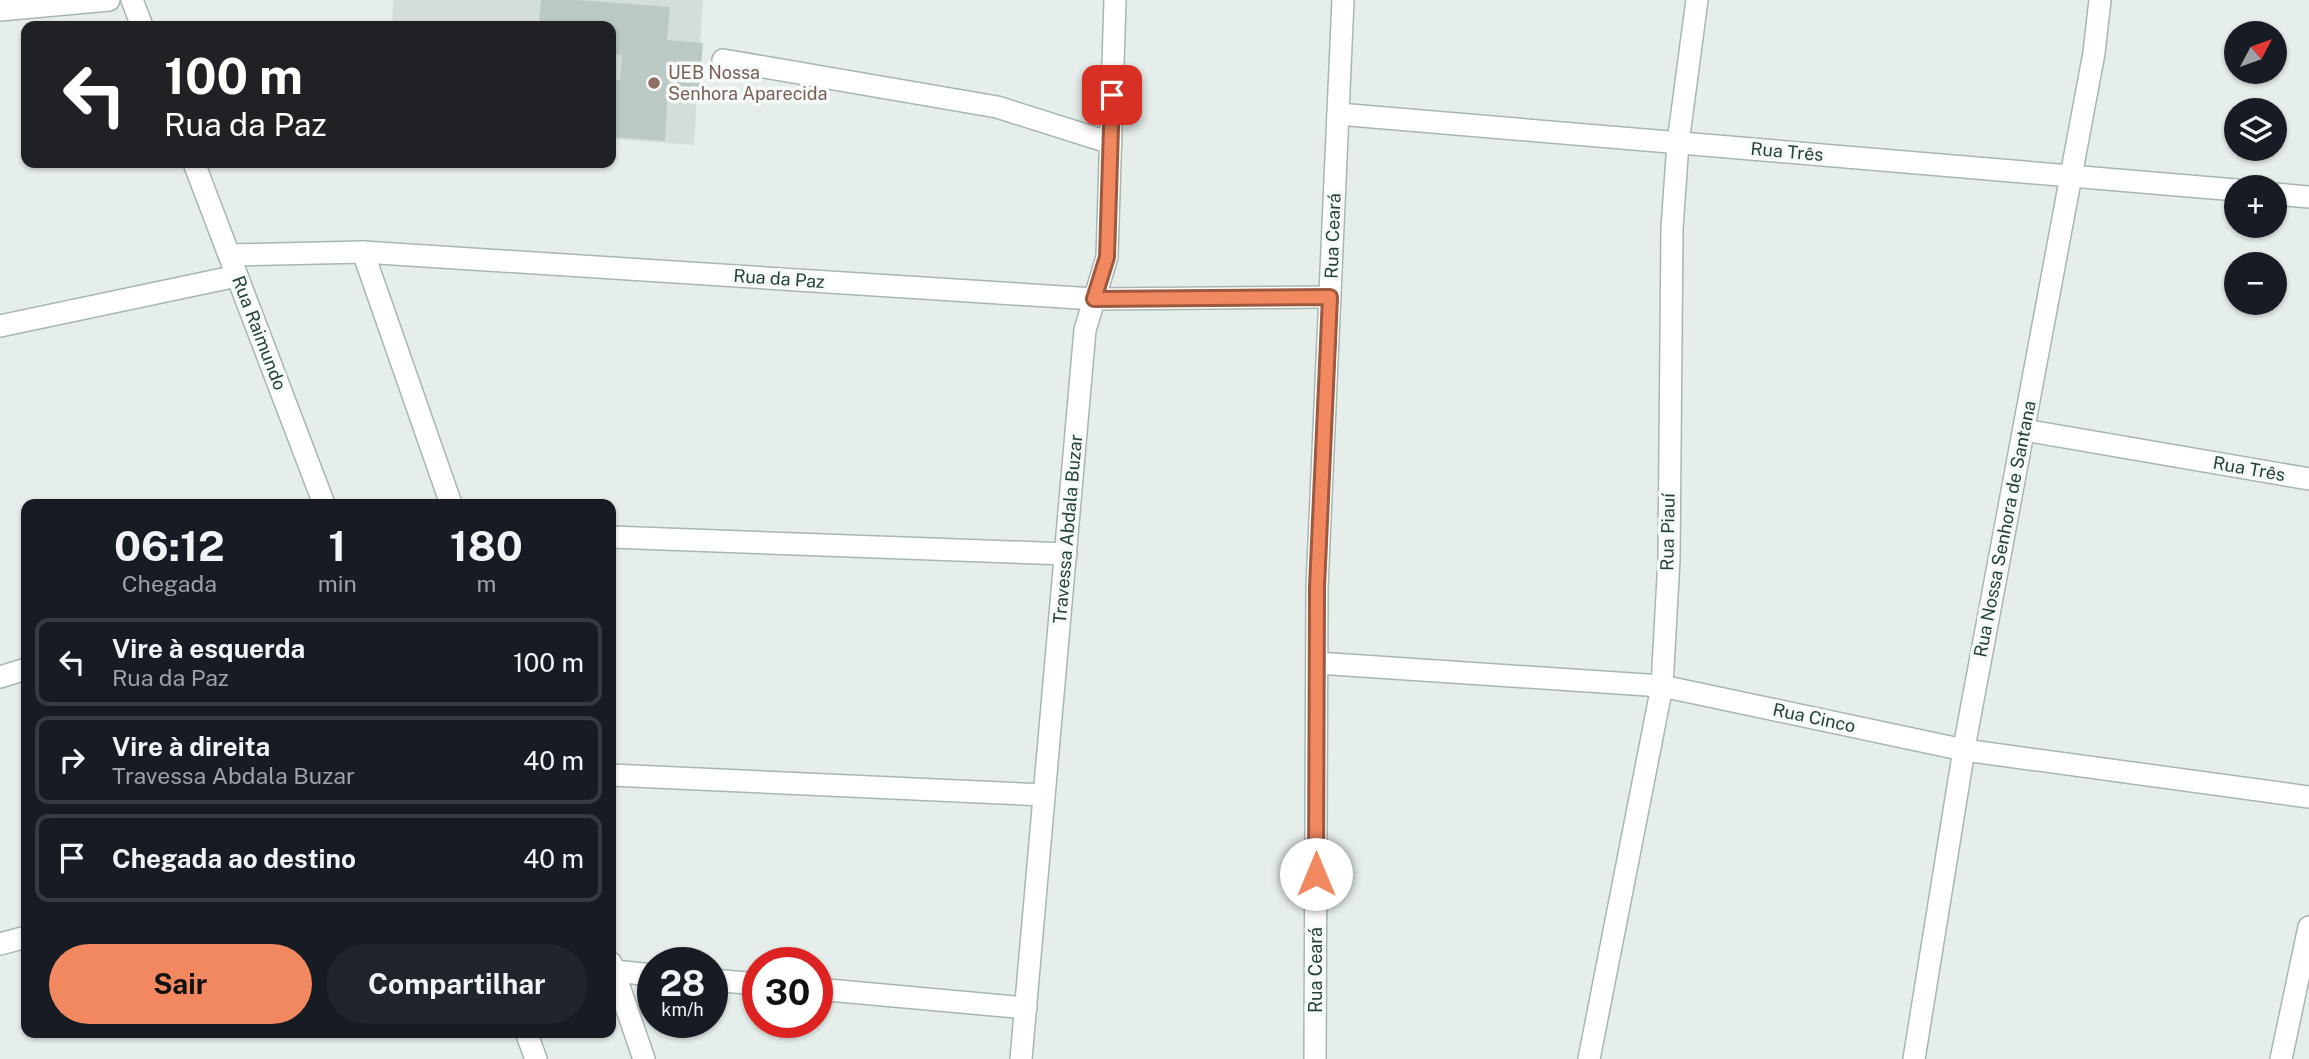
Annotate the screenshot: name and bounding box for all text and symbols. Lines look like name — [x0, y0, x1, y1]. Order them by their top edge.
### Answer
north arrow — [2224, 21, 2287, 84]
map controls — [2224, 21, 2287, 315]
text: 100 m — [164, 47, 303, 105]
icon: left — [49, 49, 140, 140]
place label: UEB Nossa Senhora Aparecida — [668, 62, 827, 104]
pin — [1082, 65, 1142, 125]
marker: UEB Nossa Senhora Aparecida — [646, 75, 662, 91]
icon: arrive — [1093, 76, 1131, 114]
button: layers — [2224, 98, 2287, 161]
text: Rua da Paz — [164, 106, 327, 143]
street label: Rua Três — [1750, 138, 1824, 165]
button: + — [2224, 175, 2287, 238]
street label: Rua Ceará — [1321, 193, 1344, 279]
button: − — [2224, 252, 2287, 315]
street label: Rua da Paz — [733, 265, 825, 292]
street label: Rua Raimundo — [228, 273, 291, 393]
street label: Rua Nossa Senhora de Santana — [1969, 399, 2040, 659]
street label: Travessa Abdala Buzar — [1049, 433, 1086, 625]
street label: Rua Três — [2211, 452, 2287, 485]
street label: Rua Piauí — [1656, 492, 1679, 571]
text: 06:12 — [114, 521, 225, 570]
text: 1 — [328, 521, 346, 570]
text: 180 — [450, 521, 523, 570]
text: Chegada — [122, 570, 217, 597]
text: min — [318, 570, 357, 597]
text: m — [476, 570, 496, 597]
text: Vire à esquerda — [112, 633, 305, 664]
icon: left — [53, 643, 91, 681]
text: 100 m — [513, 647, 584, 678]
text: Rua da Paz — [112, 664, 229, 691]
street label: Rua Cinco — [1771, 699, 1857, 737]
text: Vire à direita — [112, 731, 270, 762]
icon: right — [53, 741, 91, 779]
text: 40 m — [523, 745, 584, 776]
text: Travessa Abdala Buzar — [112, 762, 355, 789]
position arrow — [1279, 837, 1353, 911]
icon: arrive — [53, 839, 91, 877]
text: Chegada ao destino — [112, 843, 356, 874]
text: 40 m — [523, 843, 584, 874]
street label: Rua Ceará — [1305, 927, 1326, 1013]
button: Sair — [49, 944, 312, 1024]
button: Compartilhar — [326, 944, 588, 1024]
speed limit sign: 30 — [742, 947, 833, 1038]
text: 28 — [660, 963, 705, 1004]
text: km/h — [661, 999, 704, 1020]

